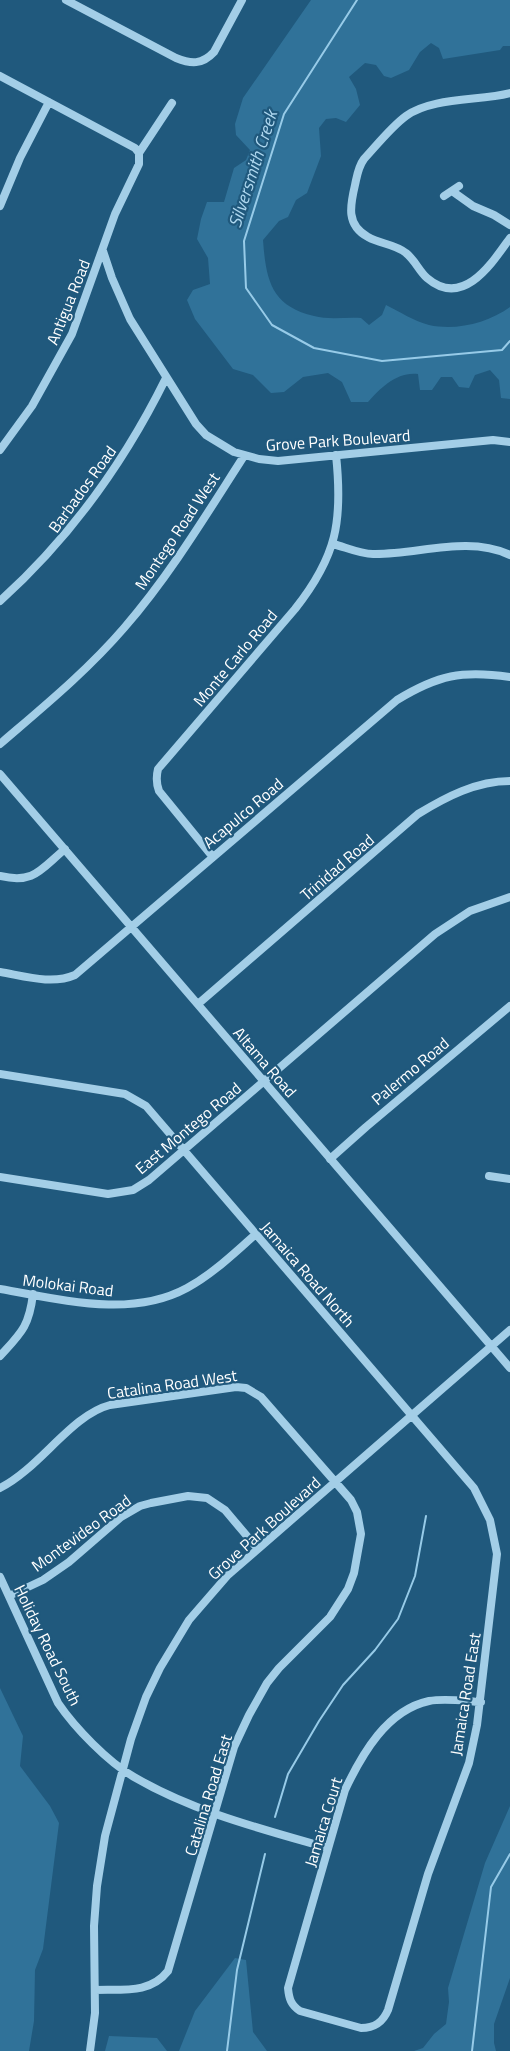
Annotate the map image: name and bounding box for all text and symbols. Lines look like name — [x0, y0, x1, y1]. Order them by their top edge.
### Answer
water label: Silversmith Creek — [221, 105, 285, 231]
street label: Antigua Road — [40, 256, 96, 348]
street label: Grove Park Boulevard — [265, 423, 411, 457]
street label: Barbados Road — [42, 441, 122, 537]
street label: Montego Road West — [129, 467, 226, 595]
street label: Monte Carlo Road — [187, 604, 283, 712]
street label: Acapulco Road — [198, 772, 288, 854]
street label: Trinidad Road — [295, 828, 379, 906]
street label: Altama Road — [228, 1022, 302, 1102]
street label: Palermo Road — [366, 1031, 454, 1111]
street label: East Montego Road — [130, 1076, 246, 1180]
street label: Jamaica Road North — [255, 1216, 361, 1332]
street label: Molokai Road — [21, 1268, 115, 1302]
street label: Catalina Road West — [106, 1363, 239, 1405]
street label: Grove Park Boulevard — [202, 1471, 326, 1585]
street label: Montevideo Road — [26, 1489, 136, 1577]
street label: Holiday Road South — [8, 1580, 88, 1710]
street label: Jamaica Road East — [443, 1630, 487, 1757]
street label: Catalina Road East — [178, 1731, 238, 1859]
street label: Jamaica Court — [298, 1774, 348, 1870]

